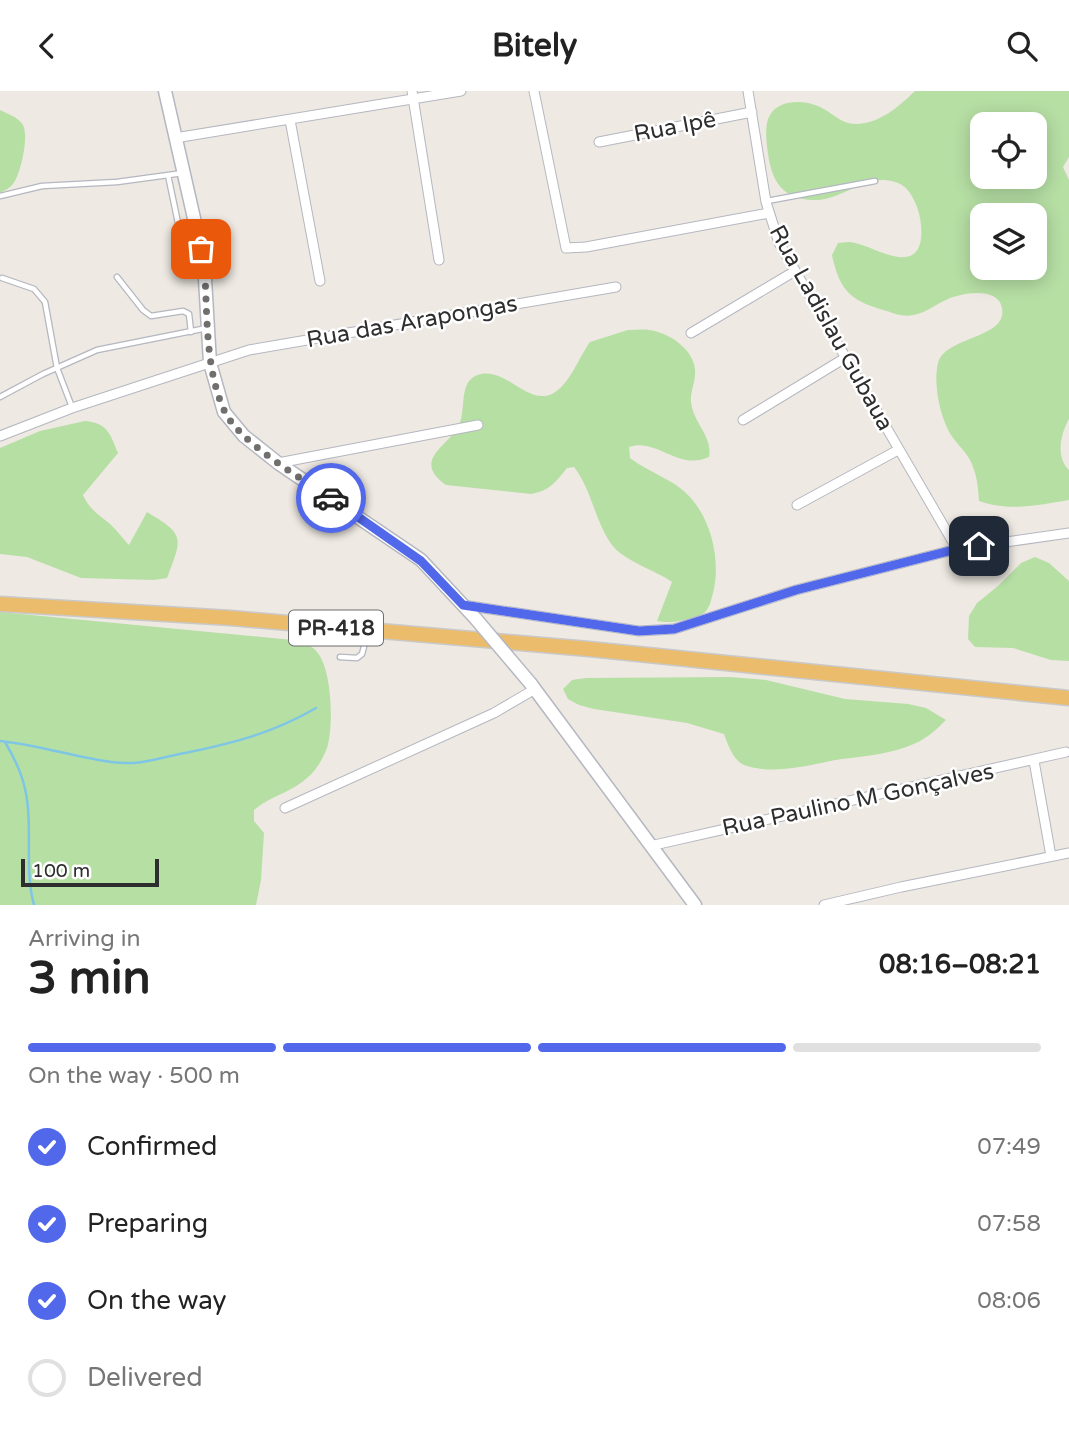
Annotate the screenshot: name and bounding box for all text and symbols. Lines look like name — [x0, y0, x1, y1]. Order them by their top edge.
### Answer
icon: back — [28, 27, 66, 65]
text: Bitely — [492, 27, 577, 65]
icon: search — [1003, 27, 1041, 65]
street label: Rua Ipê — [632, 105, 718, 149]
map controls — [970, 112, 1047, 280]
button: locate — [970, 112, 1047, 189]
button: layers — [970, 203, 1047, 280]
pin — [171, 219, 231, 279]
street label: Rua Ladislau Gubaua — [763, 220, 899, 436]
icon: bag — [182, 230, 220, 268]
street label: Rua das Arapongas — [304, 290, 520, 354]
courier — [296, 463, 366, 533]
icon: car — [312, 479, 350, 517]
pin — [949, 516, 1009, 576]
icon: home — [960, 527, 998, 565]
road number: PR-418 — [289, 611, 383, 645]
street label: Rua Paulino M Gonçalves — [720, 758, 996, 842]
scale bar — [21, 856, 159, 888]
text: 100 m — [32, 860, 90, 882]
text: Arriving in — [28, 925, 141, 953]
text: 08:16–08:21 — [879, 949, 1041, 980]
text: 3 min — [28, 951, 151, 1006]
text: On the way · 500 m — [28, 1062, 240, 1090]
icon: check — [28, 1128, 66, 1166]
text: Confirmed — [87, 1131, 217, 1162]
text: 07:49 — [977, 1133, 1041, 1161]
icon: check — [28, 1205, 66, 1243]
text: Preparing — [87, 1208, 208, 1239]
text: 07:58 — [977, 1210, 1041, 1238]
icon: check — [28, 1282, 66, 1320]
text: On the way — [87, 1285, 227, 1316]
text: 08:06 — [977, 1287, 1041, 1315]
text: Delivered — [87, 1362, 203, 1393]

